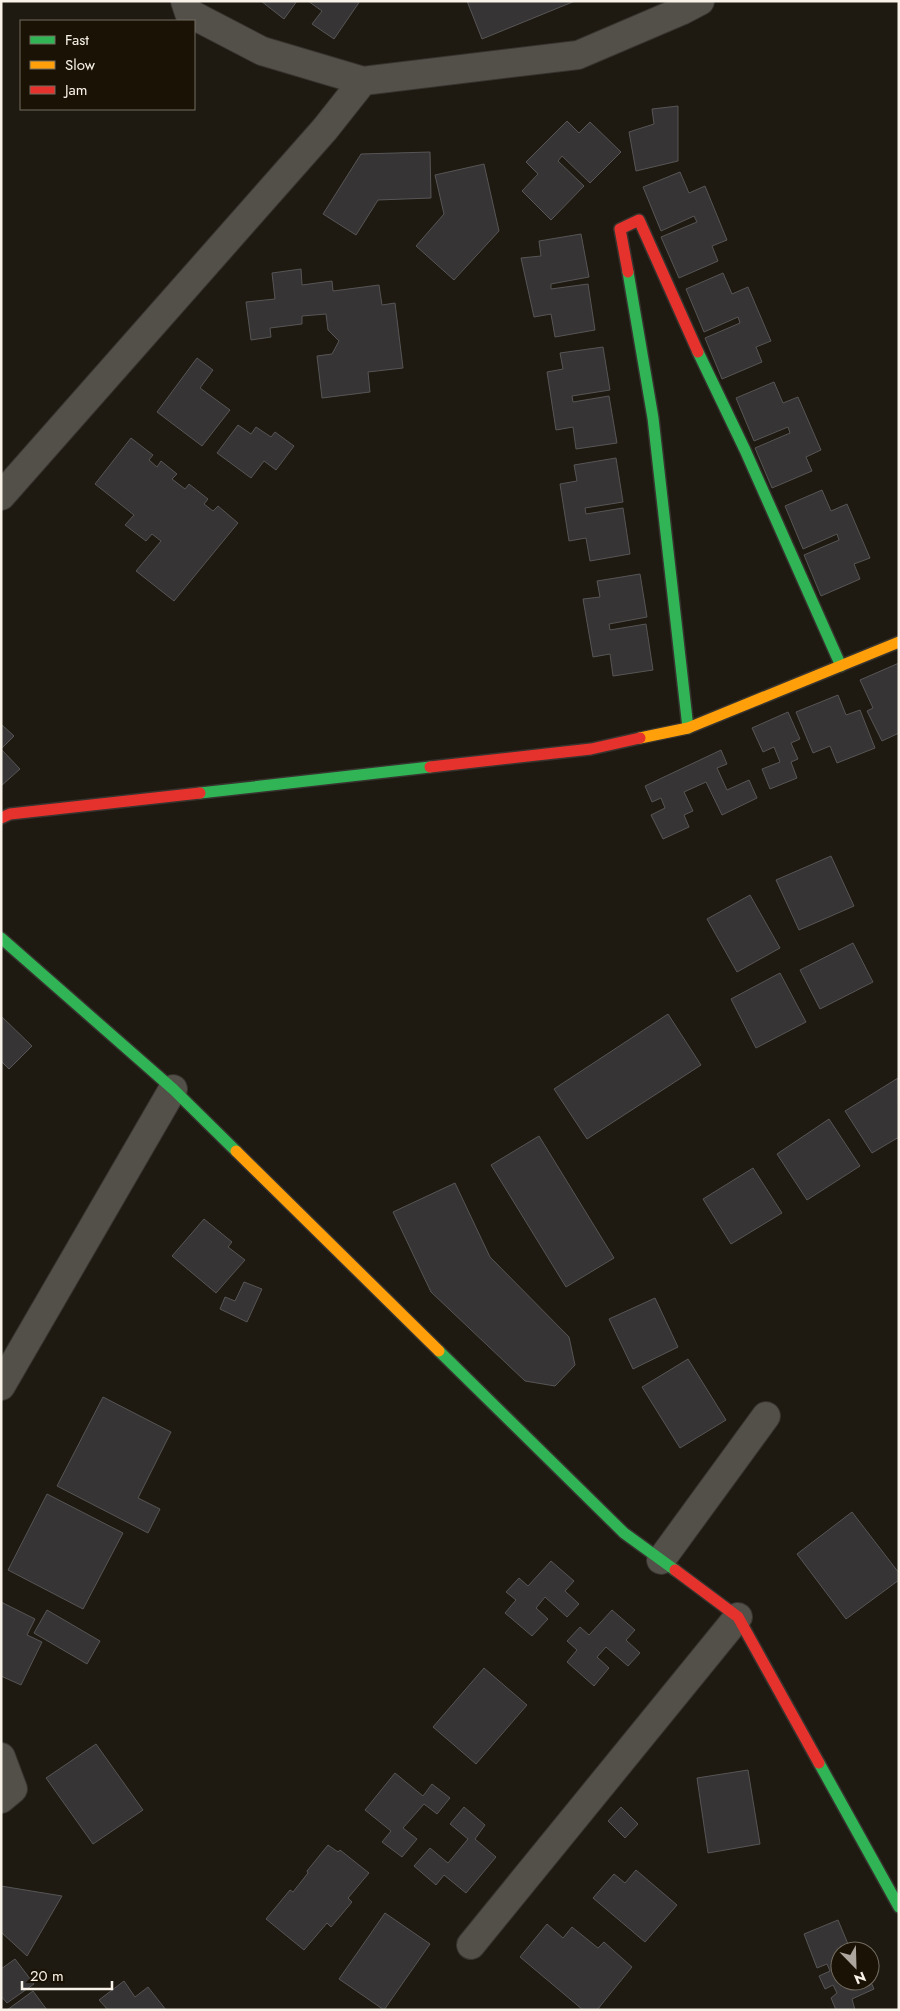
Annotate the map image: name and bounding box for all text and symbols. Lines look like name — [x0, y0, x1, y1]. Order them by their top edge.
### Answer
legend — [20, 20, 195, 110]
text: Fast — [65, 29, 89, 51]
text: Slow — [65, 54, 96, 76]
text: Jam — [63, 79, 88, 101]
north arrow — [830, 1941, 880, 1991]
scale bar — [22, 1958, 112, 1990]
text: 20 m — [30, 1965, 64, 1987]
text: N — [851, 1967, 869, 1989]

